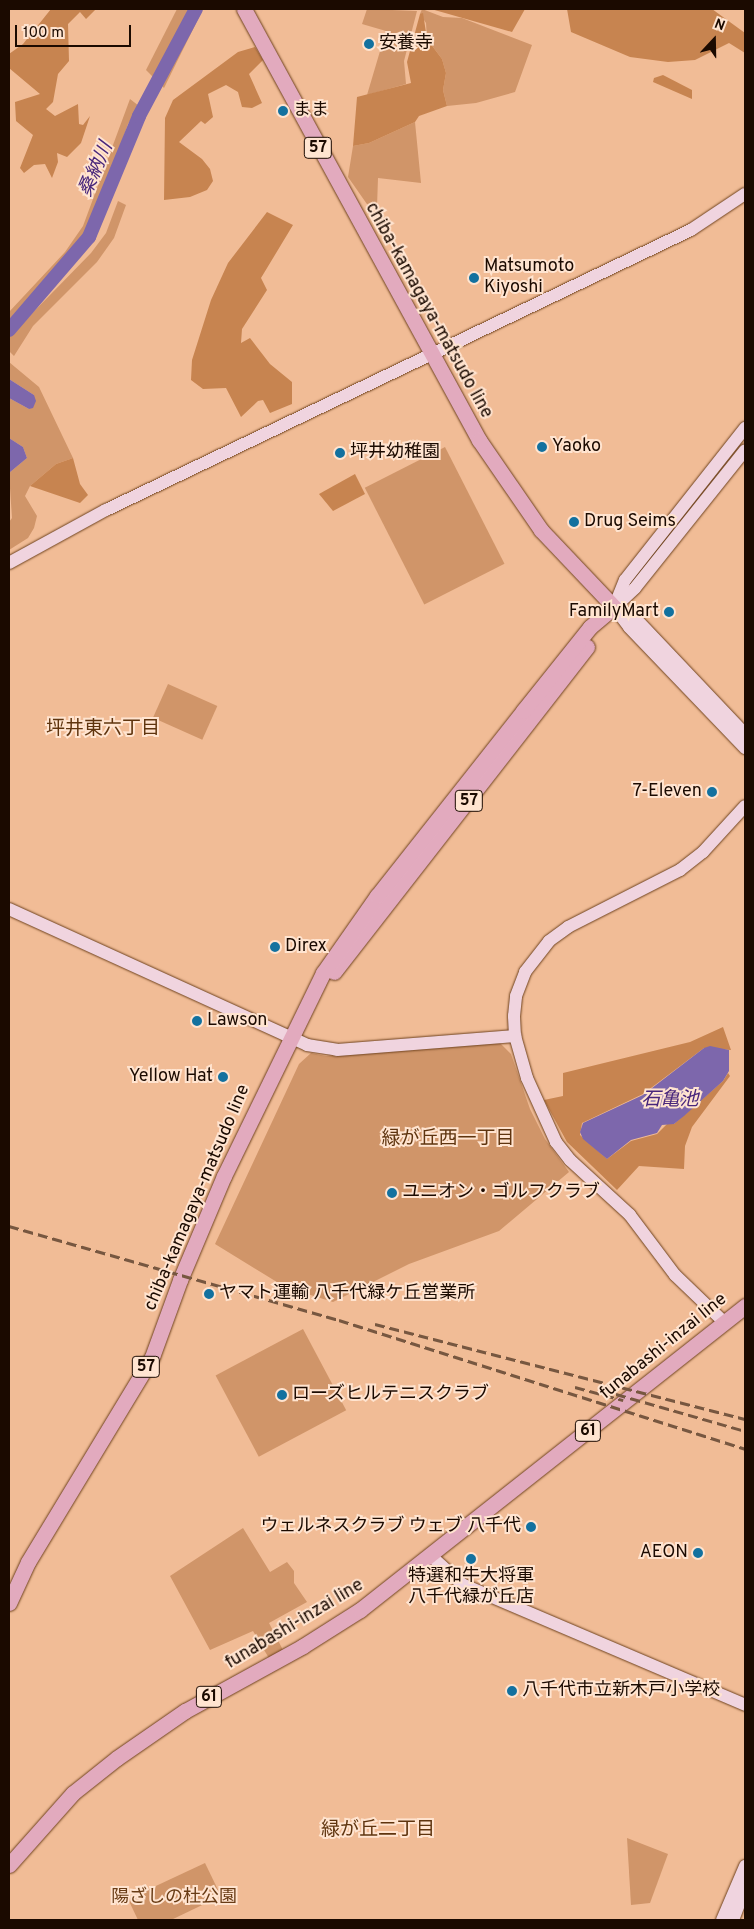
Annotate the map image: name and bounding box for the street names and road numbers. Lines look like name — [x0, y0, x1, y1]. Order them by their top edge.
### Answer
road number: 57 — [303, 134, 333, 162]
street label: chiba-kamagaya-matsudo line — [360, 199, 496, 423]
road number: 57 — [454, 788, 484, 814]
street label: chiba-kamagaya-matsudo line — [141, 1082, 255, 1314]
street label: funabashi-inzai line — [596, 1289, 732, 1405]
road number: 57 — [131, 1354, 161, 1380]
road number: 61 — [574, 1418, 602, 1444]
street label: funabashi-inzai line — [222, 1575, 368, 1675]
road number: 61 — [195, 1684, 223, 1710]

